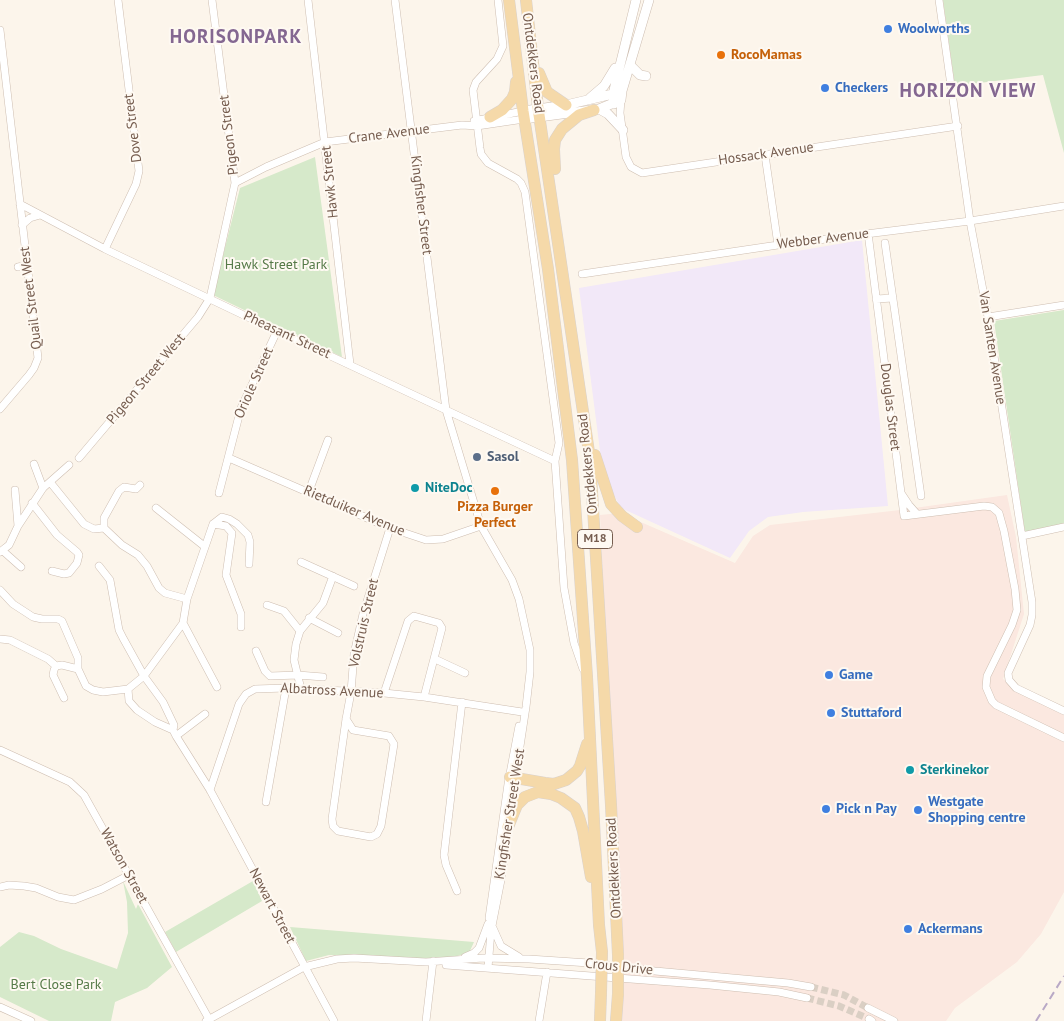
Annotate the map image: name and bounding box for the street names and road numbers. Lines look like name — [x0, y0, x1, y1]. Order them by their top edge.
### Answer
street label: Ontdekkers Road — [519, 12, 547, 114]
street label: Dove Street — [120, 92, 146, 164]
street label: Pigeon Street — [216, 94, 242, 176]
street label: Crane Avenue — [347, 121, 431, 147]
street label: Hossack Avenue — [717, 139, 815, 169]
street label: Hawk Street — [318, 145, 342, 219]
street label: Kingfisher Street — [407, 154, 435, 256]
street label: Webber Avenue — [776, 225, 870, 253]
street label: Quail Street West — [16, 245, 46, 351]
street label: Van Santen Avenue — [975, 290, 1009, 406]
street label: Pheasant Street — [241, 307, 333, 363]
street label: Pigeon Street West — [103, 330, 189, 428]
street label: Oriole Street — [231, 345, 277, 421]
street label: Douglas Street — [876, 362, 904, 452]
street label: Ontdekkers Road — [574, 413, 602, 515]
street label: Rietduiker Avenue — [301, 482, 407, 540]
road number: M18 — [578, 530, 612, 548]
street label: Volstruis Street — [346, 577, 382, 669]
street label: Albatross Avenue — [280, 680, 384, 702]
street label: Kingfisher Street West — [491, 747, 529, 881]
street label: Ontdekkers Road — [603, 817, 625, 919]
street label: Watson Street — [96, 826, 152, 906]
street label: Newart Street — [245, 865, 299, 947]
street label: Crous Drive — [584, 955, 654, 979]

